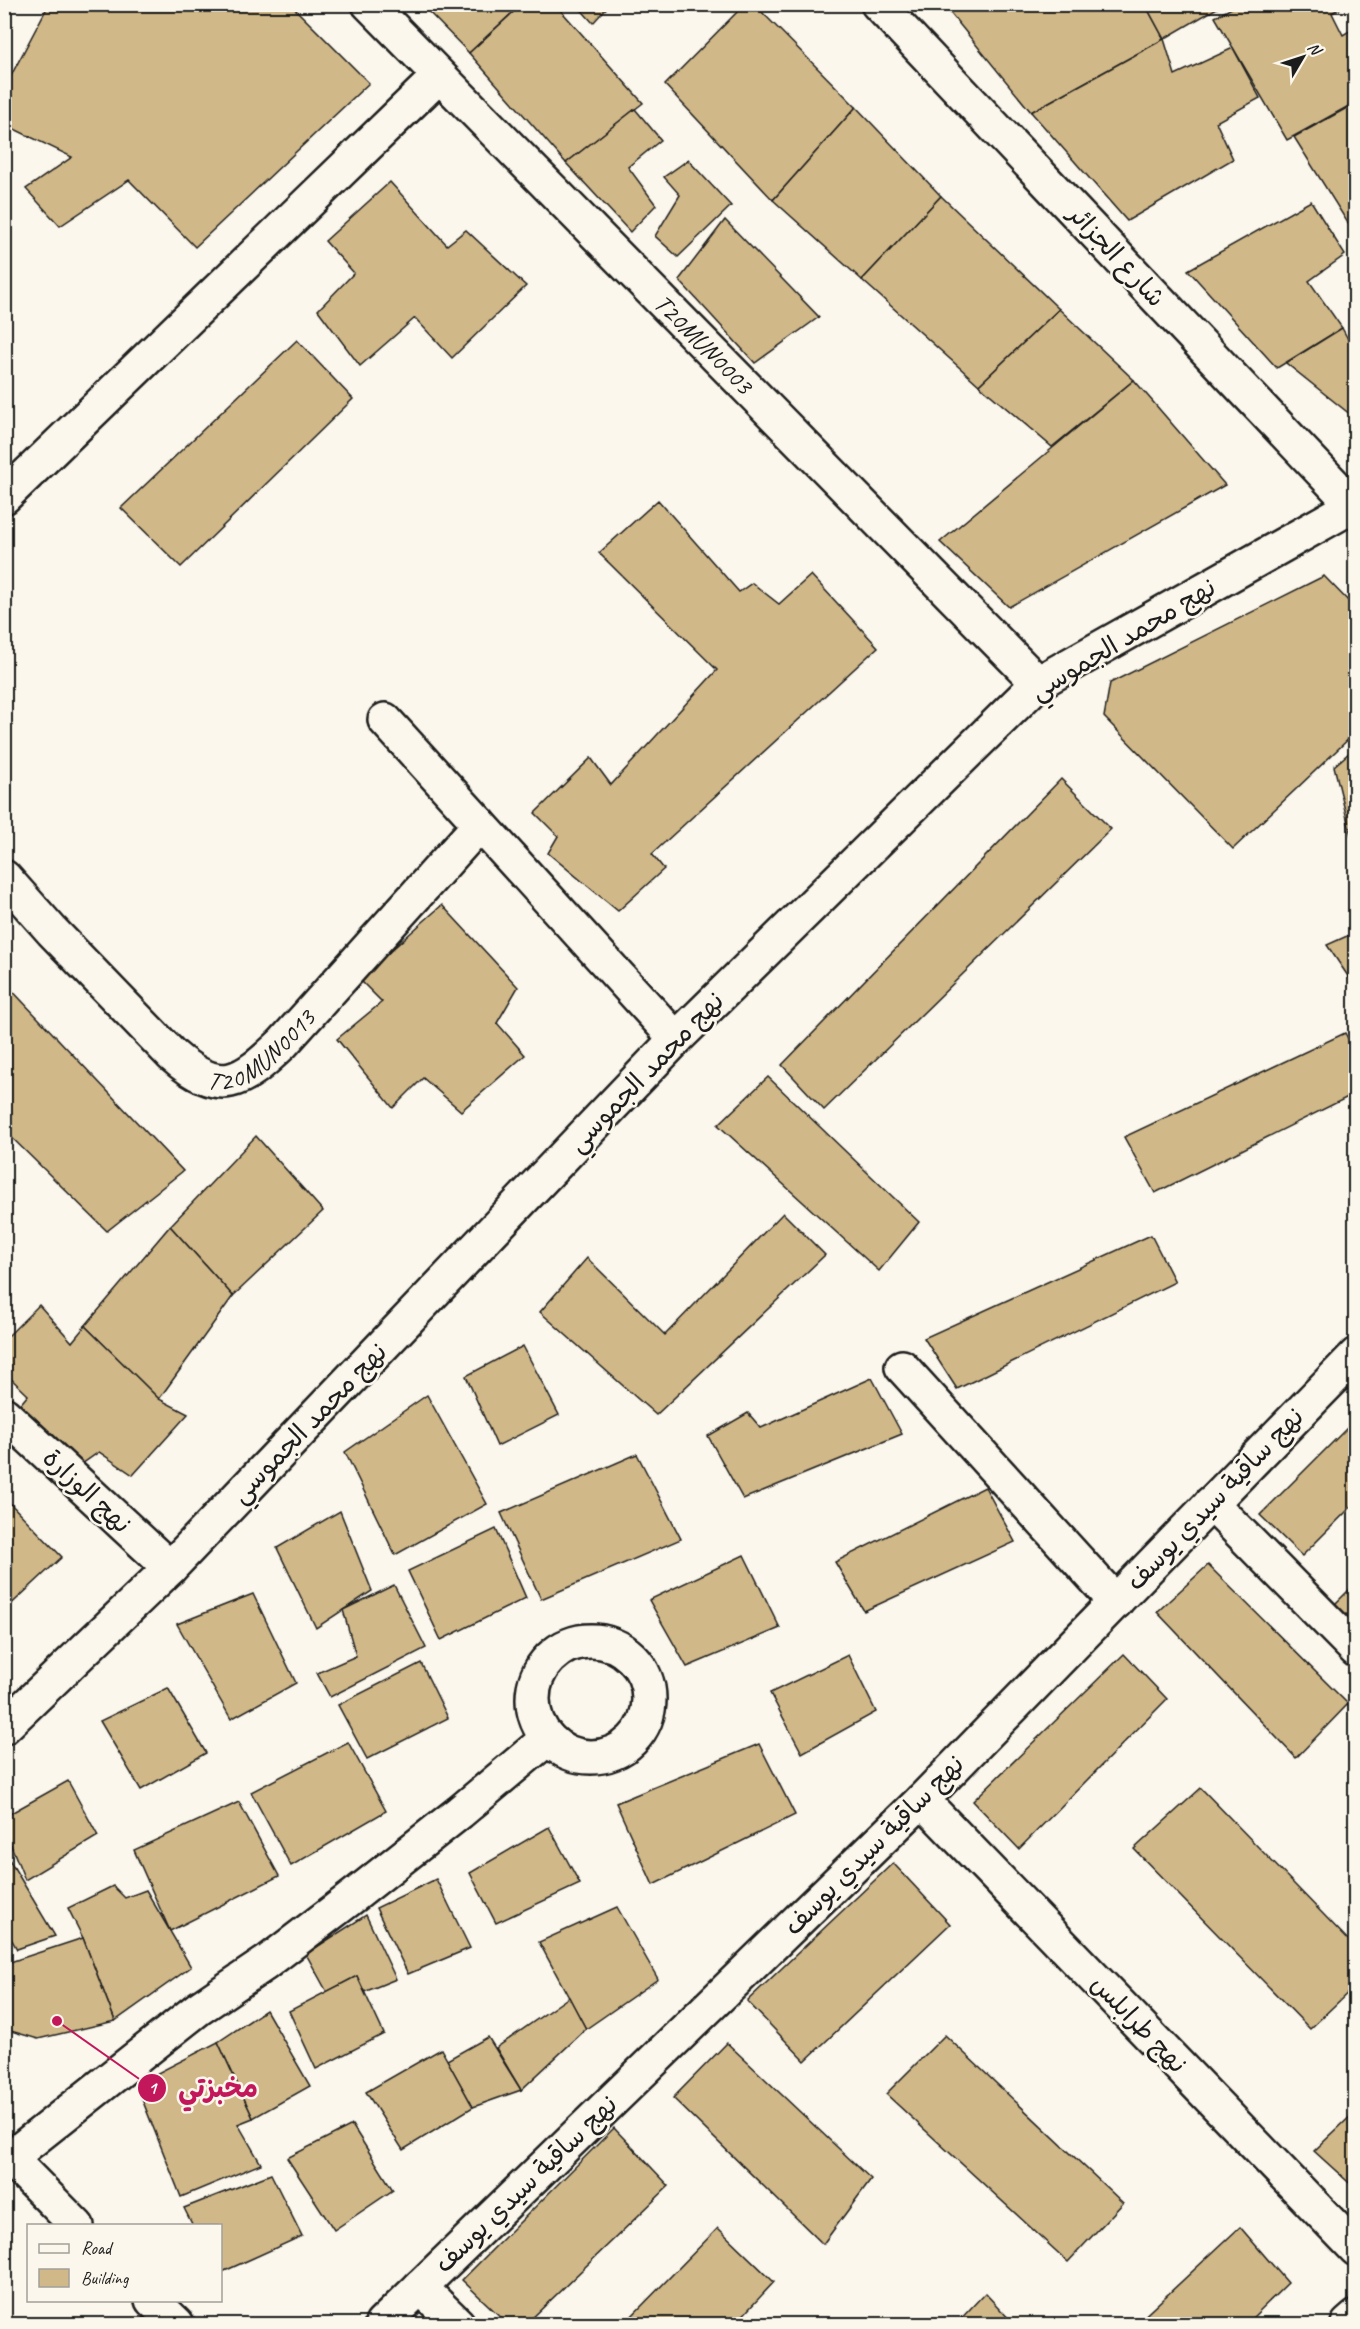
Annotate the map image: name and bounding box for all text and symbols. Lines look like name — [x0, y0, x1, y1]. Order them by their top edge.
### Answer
north arrow — [1273, 27, 1333, 87]
text: N — [1303, 38, 1327, 61]
street label: شارع الجزائر — [1059, 197, 1173, 315]
street label: T20MUN0003 — [647, 287, 762, 402]
street label: نهج محمد الجموسي — [1024, 570, 1225, 713]
street label: نهج محمد الجموسي — [561, 985, 736, 1164]
street label: T20MUN0013 — [205, 1001, 324, 1098]
street label: نهج محمد الجموسي — [224, 1336, 399, 1515]
street label: نهج ساقية سيدي يوسف — [1119, 1400, 1312, 1599]
street label: نهج الوزارة — [35, 1442, 138, 1541]
street label: نهج ساقية سيدي يوسف — [777, 1748, 973, 1944]
street label: نهج طرابلس — [1083, 1968, 1194, 2081]
callout: مخبزتي — [137, 2065, 270, 2110]
text: مخبزتي — [178, 2071, 258, 2112]
text: 1 — [148, 2077, 158, 2099]
street label: نهج ساقية سيدي يوسف — [427, 2088, 626, 2281]
legend — [27, 2224, 222, 2302]
text: Road — [81, 2237, 114, 2259]
text: Building — [81, 2267, 130, 2289]

